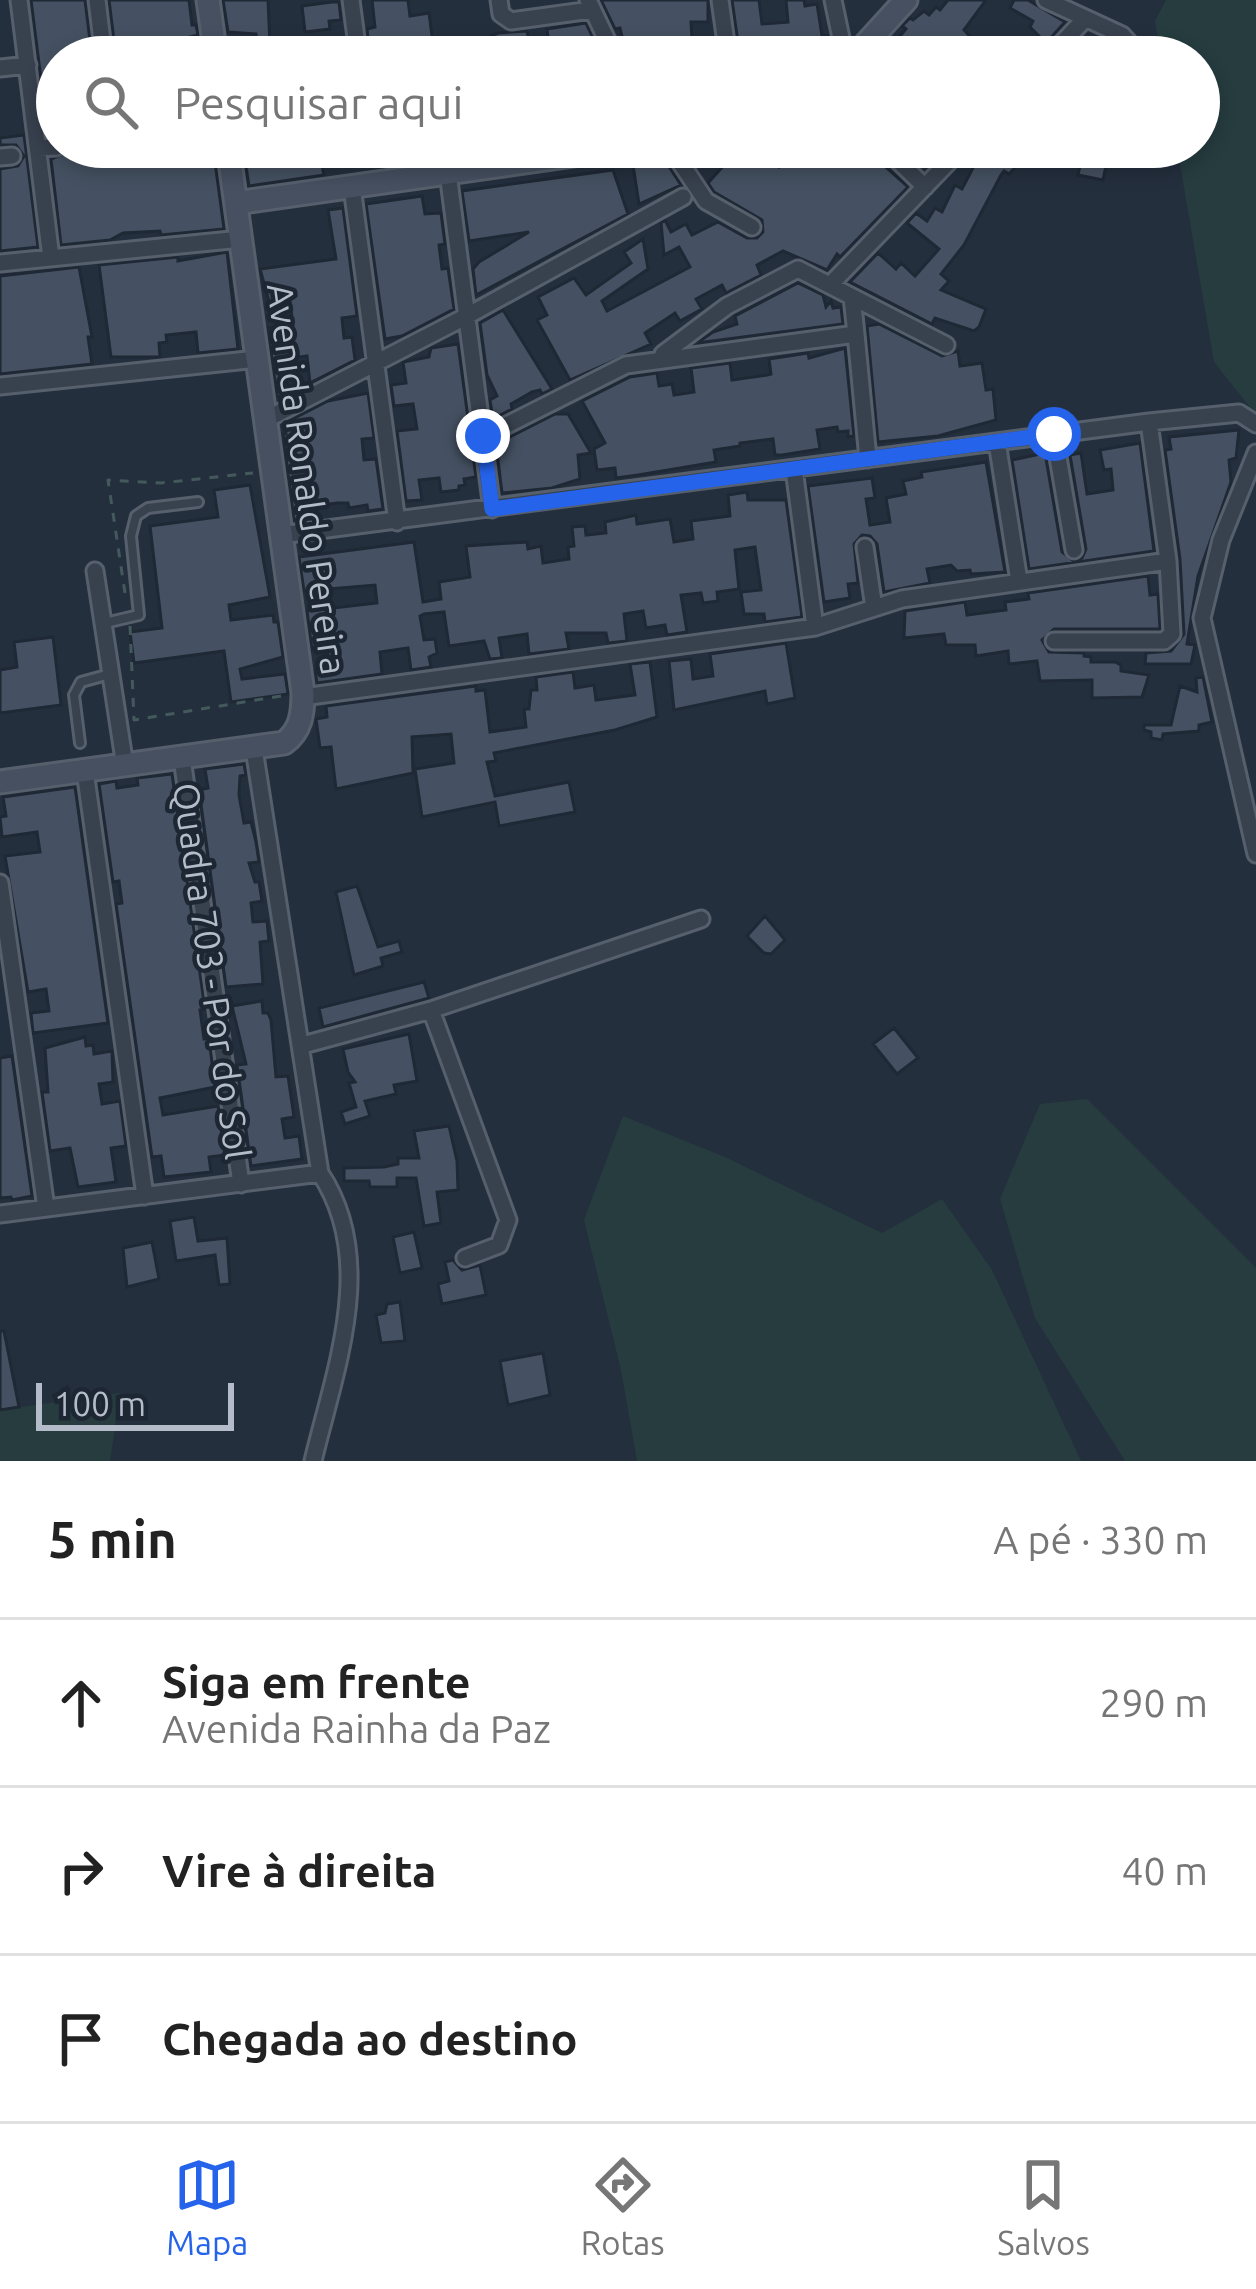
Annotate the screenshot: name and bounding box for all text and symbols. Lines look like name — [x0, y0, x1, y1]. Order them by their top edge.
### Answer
search box — [36, 36, 1220, 168]
icon: search — [78, 69, 144, 135]
text: Pesquisar aqui — [174, 77, 463, 128]
street label: Avenida Ronaldo Pereira — [260, 281, 355, 677]
route start — [1027, 407, 1081, 461]
route end — [456, 409, 510, 463]
street label: Quadra 703 - Por do Sol — [166, 780, 259, 1162]
scale bar — [36, 1377, 234, 1430]
text: 100 m — [54, 1385, 146, 1422]
text: 5 min — [48, 1510, 177, 1568]
text: A pé · 330 m — [993, 1518, 1208, 1561]
text: Siga em frente — [162, 1656, 471, 1707]
icon: ahead — [48, 1670, 114, 1736]
text: 290 m — [1099, 1681, 1208, 1724]
text: Avenida Rainha da Paz — [162, 1707, 551, 1750]
icon: right — [48, 1838, 114, 1904]
text: Vire à direita — [162, 1845, 437, 1896]
text: 40 m — [1121, 1849, 1208, 1892]
icon: arrive — [48, 2006, 114, 2072]
text: Chegada ao destino — [162, 2013, 578, 2064]
tab: Mapa — [166, 2152, 248, 2261]
tab: Rotas — [581, 2152, 665, 2261]
tab: Salvos — [997, 2152, 1090, 2261]

